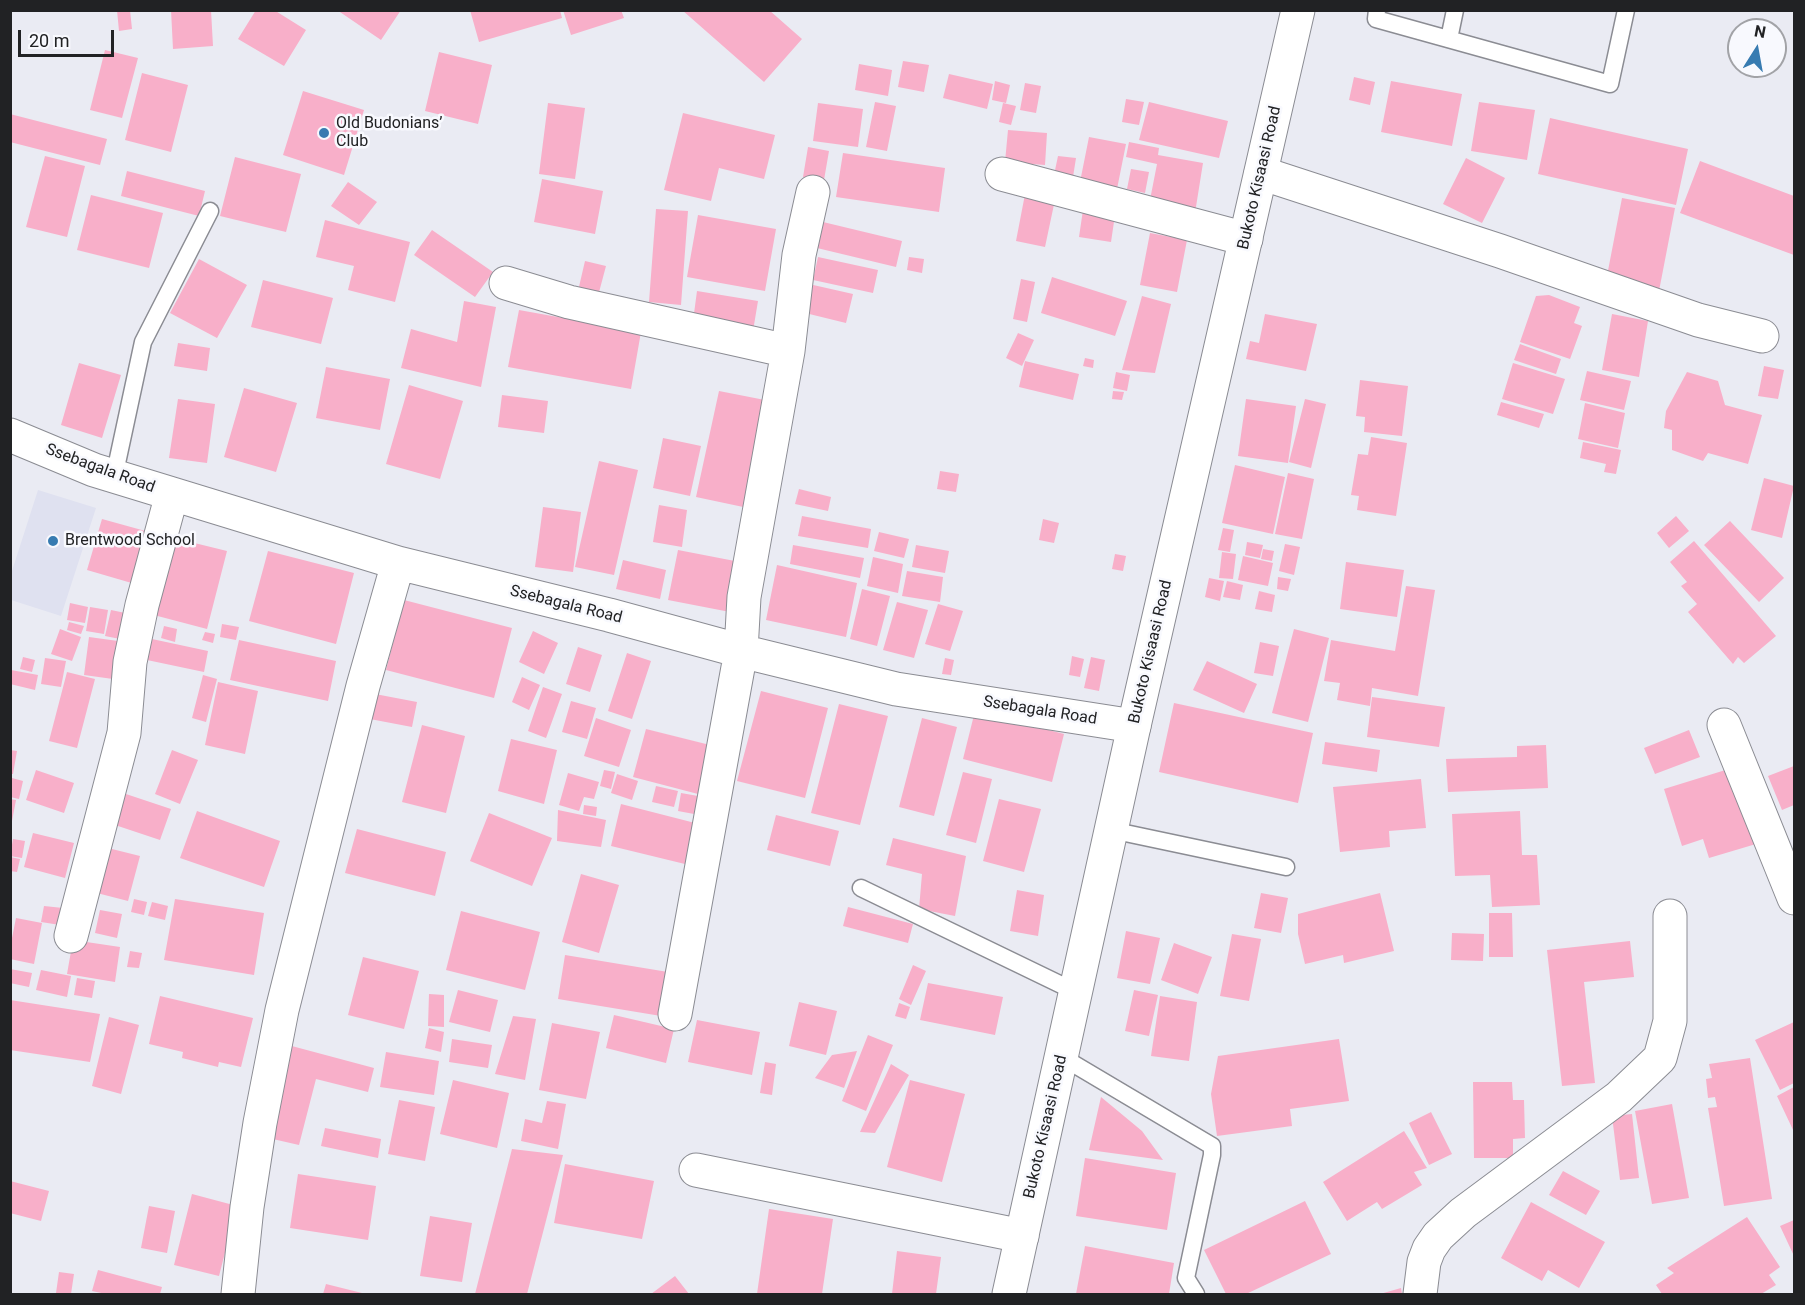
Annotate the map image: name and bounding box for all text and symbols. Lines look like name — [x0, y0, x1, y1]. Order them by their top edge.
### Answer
scale bar — [21, 18, 117, 56]
north arrow — [1727, 18, 1787, 78]
text: N — [1753, 21, 1767, 42]
text: 20 m — [29, 30, 69, 51]
street label: Bukoto Kisaasi Road — [1234, 104, 1286, 252]
place label: Old Budonians’ Club — [336, 114, 443, 152]
marker: Old Budonians’ Club — [317, 126, 331, 140]
street label: Ssebagala Road — [43, 440, 157, 498]
place label: Brentwood School — [65, 531, 195, 551]
marker: Brentwood School — [46, 534, 60, 548]
street label: Bukoto Kisaasi Road — [1125, 578, 1177, 726]
street label: Ssebagala Road — [508, 582, 624, 628]
street label: Ssebagala Road — [982, 693, 1098, 729]
street label: Bukoto Kisaasi Road — [1020, 1053, 1072, 1201]

